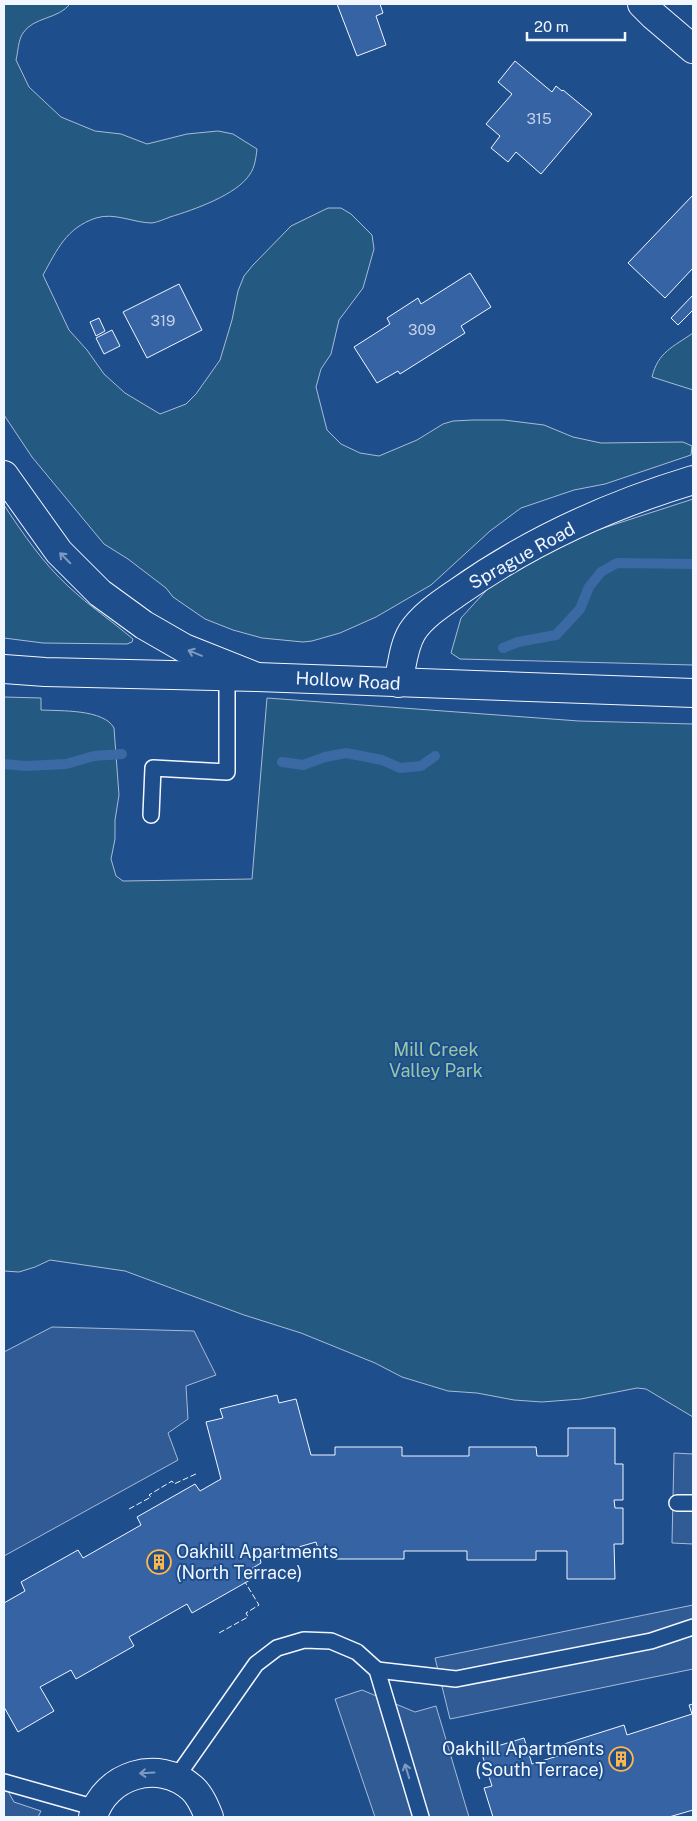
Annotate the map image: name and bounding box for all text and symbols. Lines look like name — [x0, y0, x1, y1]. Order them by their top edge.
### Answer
scale bar — [527, 10, 624, 42]
text: 20 m — [534, 18, 569, 35]
house number: 315 — [526, 110, 552, 127]
house number: 319 — [151, 312, 175, 329]
house number: 309 — [408, 321, 436, 338]
street label: Sprague Road — [465, 518, 578, 593]
one-way arrow — [59, 552, 71, 564]
one-way arrow — [188, 647, 203, 657]
street label: Hollow Road — [295, 667, 401, 694]
park label: Mill Creek Valley Park — [389, 1039, 483, 1081]
place label: Oakhill Apartments (North Terrace) — [176, 1541, 338, 1583]
building icon: Oakhill Apartments (North Terrace) — [146, 1549, 172, 1575]
place label: Oakhill Apartments (South Terrace) — [442, 1738, 604, 1780]
building icon: Oakhill Apartments (South Terrace) — [608, 1746, 634, 1772]
one-way arrow — [402, 1763, 412, 1779]
one-way arrow — [139, 1768, 155, 1777]

